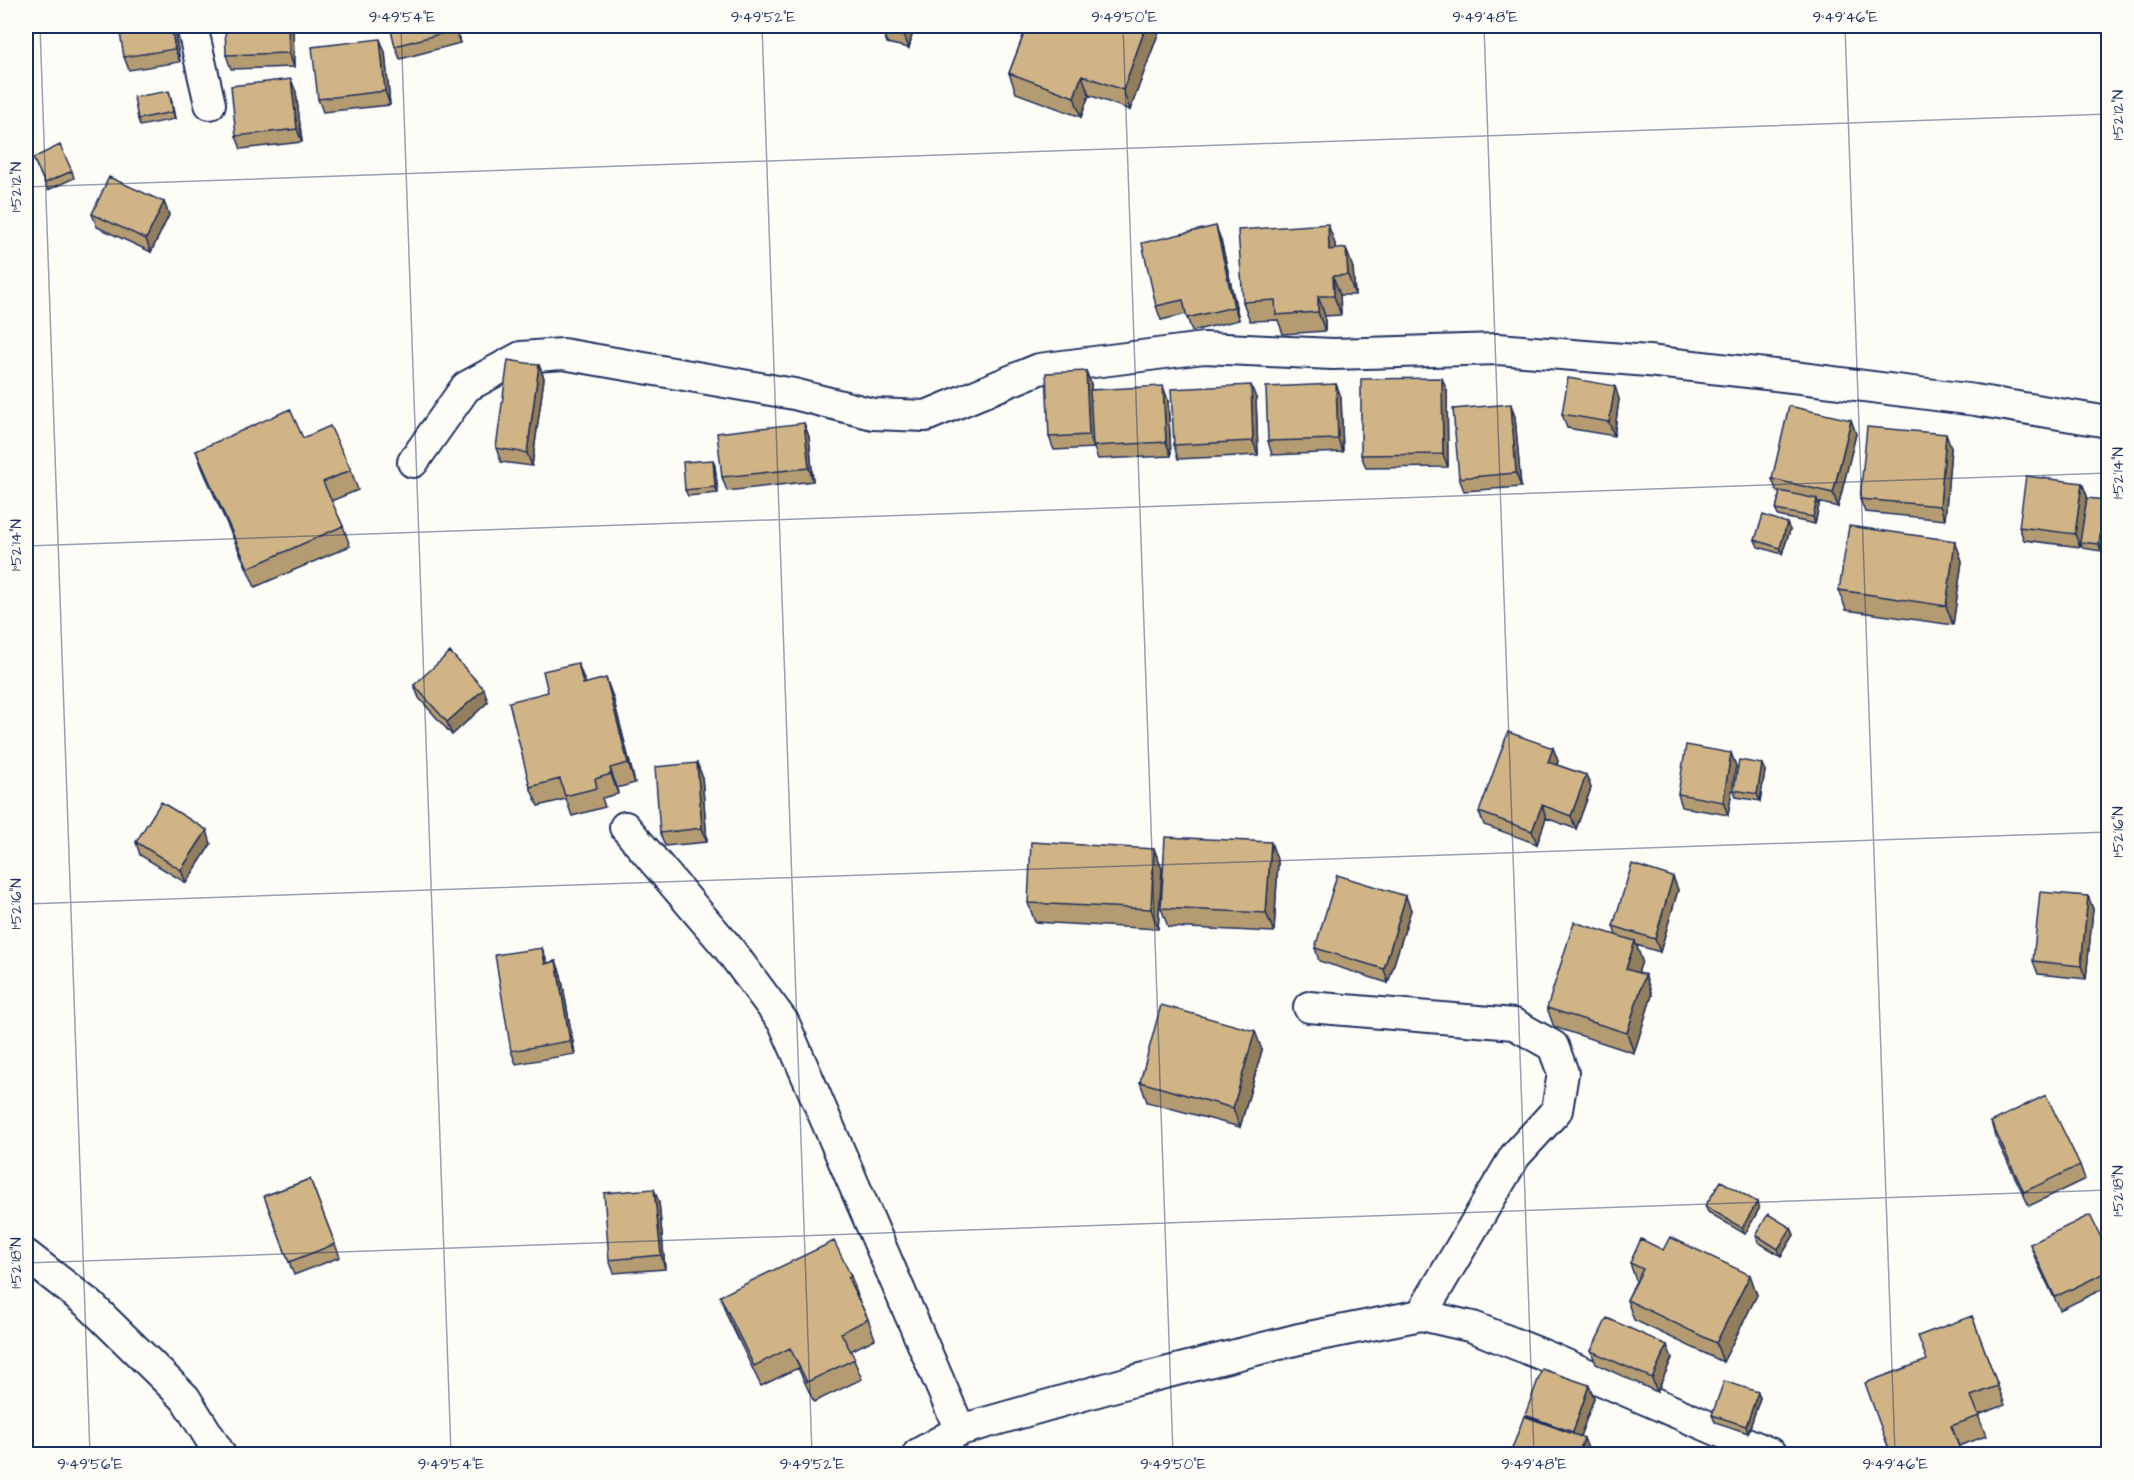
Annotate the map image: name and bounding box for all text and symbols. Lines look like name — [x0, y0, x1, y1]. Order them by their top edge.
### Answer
text: 9°49'54"E — [369, 7, 435, 28]
text: 9°49'52"E — [731, 7, 795, 28]
text: 9°49'50"E — [1091, 7, 1157, 28]
text: 9°49'48"E — [1452, 7, 1518, 28]
text: 9°49'46"E — [1812, 7, 1878, 28]
text: 1°52'12"N — [2108, 90, 2129, 140]
text: 1°52'12"N — [6, 162, 27, 212]
text: 1°52'14"N — [2108, 447, 2129, 499]
text: 1°52'14"N — [6, 519, 27, 571]
text: 1°52'16"N — [2108, 806, 2129, 858]
text: 1°52'16"N — [6, 878, 27, 930]
text: 1°52'18"N — [2108, 1165, 2129, 1217]
text: 1°52'18"N — [6, 1237, 27, 1289]
text: 9°49'56"E — [57, 1454, 123, 1475]
text: 9°49'54"E — [418, 1454, 484, 1475]
text: 9°49'52"E — [780, 1454, 844, 1475]
text: 9°49'50"E — [1140, 1454, 1206, 1475]
text: 9°49'48"E — [1501, 1454, 1567, 1475]
text: 9°49'46"E — [1862, 1454, 1928, 1475]

